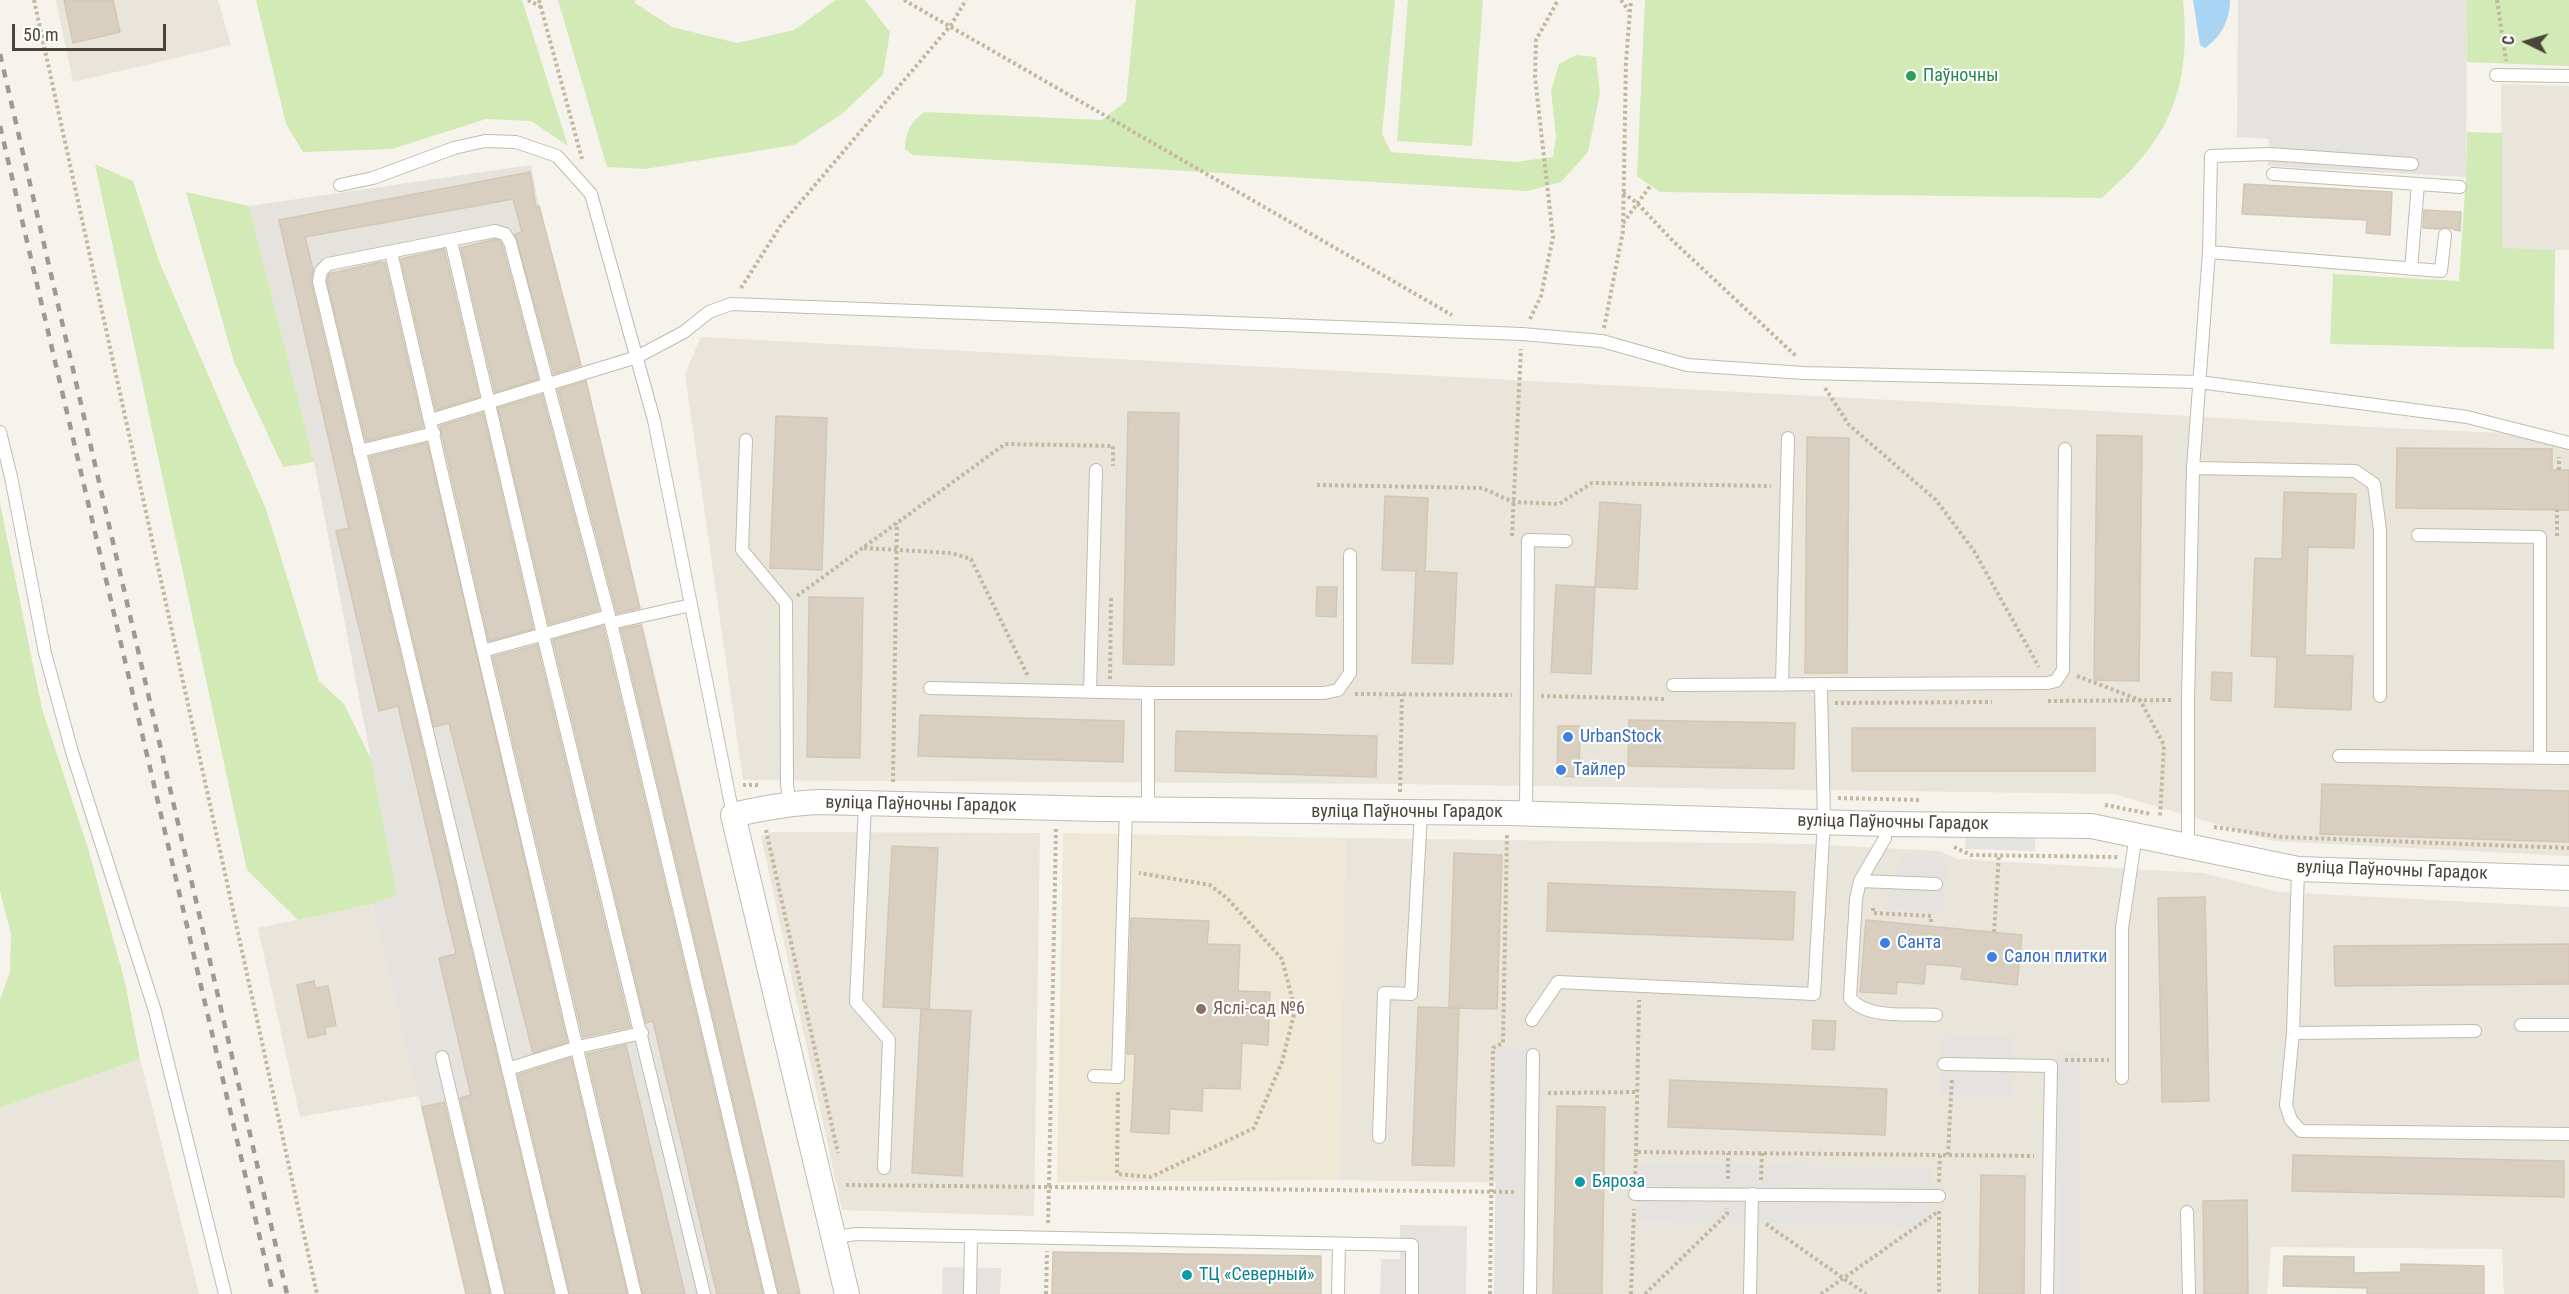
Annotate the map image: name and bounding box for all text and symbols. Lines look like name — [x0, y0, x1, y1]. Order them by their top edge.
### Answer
scale bar — [15, 12, 170, 50]
north arrow — [2497, 12, 2557, 72]
text: 50 m — [23, 24, 58, 45]
text: С — [2499, 35, 2518, 46]
place label: Паўночны — [1923, 65, 1998, 87]
marker: Паўночны — [1904, 69, 1918, 83]
place label: UrbanStock — [1580, 726, 1662, 748]
marker: UrbanStock — [1561, 730, 1575, 744]
place label: Тайлер — [1573, 759, 1626, 781]
marker: Тайлер — [1554, 763, 1568, 777]
street label: вуліца Паўночны Гарадок — [825, 793, 1017, 817]
street label: вуліца Паўночны Гарадок — [1311, 801, 1503, 823]
street label: вуліца Паўночны Гарадок — [1797, 811, 1989, 835]
street label: вуліца Паўночны Гарадок — [2296, 857, 2488, 885]
place label: Санта — [1897, 932, 1941, 954]
marker: Санта — [1878, 936, 1892, 950]
place label: Салон плитки — [2004, 946, 2107, 968]
marker: Салон плитки — [1985, 950, 1999, 964]
place label: Яслі-сад №6 — [1213, 998, 1305, 1020]
marker: Яслі-сад №6 — [1194, 1002, 1208, 1016]
place label: Бяроза — [1592, 1171, 1645, 1193]
marker: Бяроза — [1573, 1175, 1587, 1189]
place label: ТЦ «Северный» — [1199, 1264, 1315, 1286]
marker: ТЦ «Северный» — [1180, 1268, 1194, 1282]

